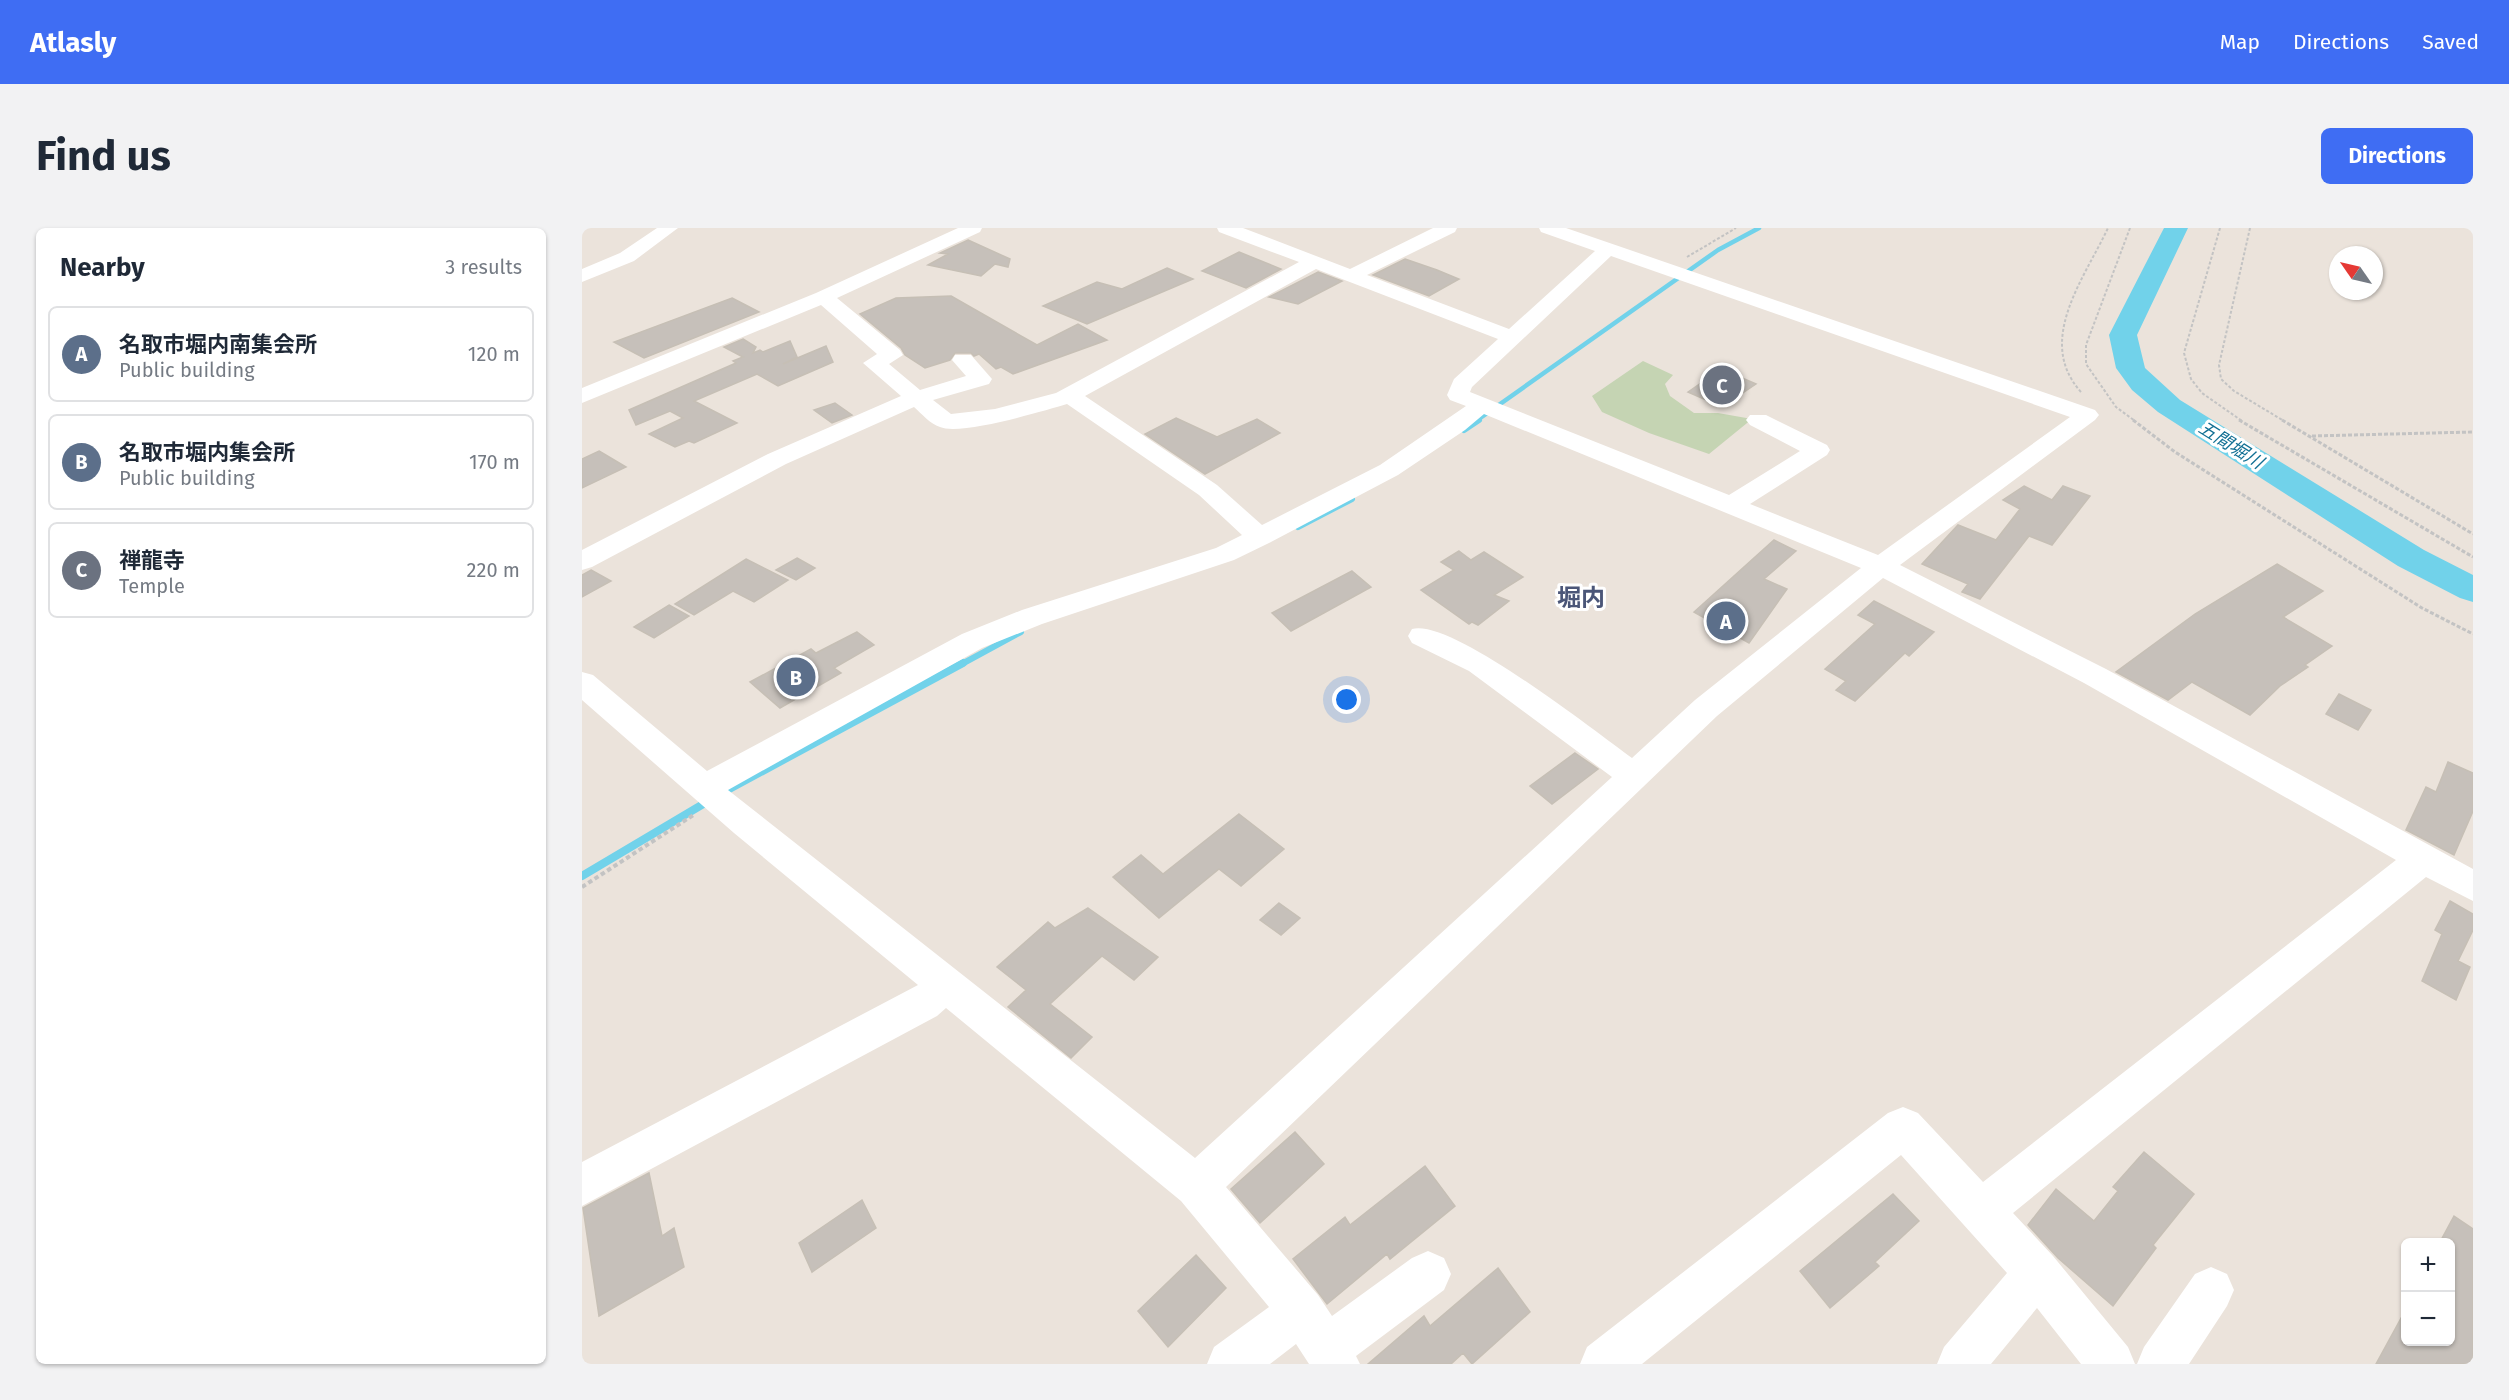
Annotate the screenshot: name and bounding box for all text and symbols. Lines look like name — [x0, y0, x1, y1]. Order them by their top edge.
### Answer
text: Atlasly — [30, 26, 116, 59]
text: Map — [2220, 29, 2260, 55]
text: Directions — [2293, 29, 2389, 55]
text: Saved — [2422, 29, 2479, 55]
button: Directions — [2321, 128, 2473, 184]
text: Find us — [36, 131, 171, 181]
north arrow — [2329, 246, 2383, 300]
text: Nearby — [60, 252, 145, 283]
text: 3 results — [445, 255, 522, 279]
text: 名取市堀内南集会所 — [119, 331, 317, 358]
text: A — [76, 342, 87, 366]
text: 120 m — [468, 342, 520, 366]
text: Public building — [119, 358, 255, 382]
pin: C — [1702, 362, 1742, 408]
water label: 五間堀川 — [2195, 417, 2269, 474]
text: 名取市堀内集会所 — [119, 439, 295, 466]
text: B — [75, 450, 88, 474]
text: 170 m — [469, 450, 520, 474]
text: Public building — [119, 466, 255, 490]
text: 禅龍寺 — [119, 547, 185, 574]
text: C — [76, 558, 87, 582]
text: 220 m — [467, 558, 520, 582]
text: Temple — [119, 574, 185, 598]
district label: 堀内 — [1557, 584, 1605, 612]
pin: A — [1706, 598, 1746, 644]
pin: B — [776, 654, 816, 700]
your location — [1332, 685, 1361, 714]
map controls — [2401, 1238, 2455, 1346]
button: + — [2401, 1238, 2455, 1292]
button: − — [2401, 1292, 2455, 1346]

